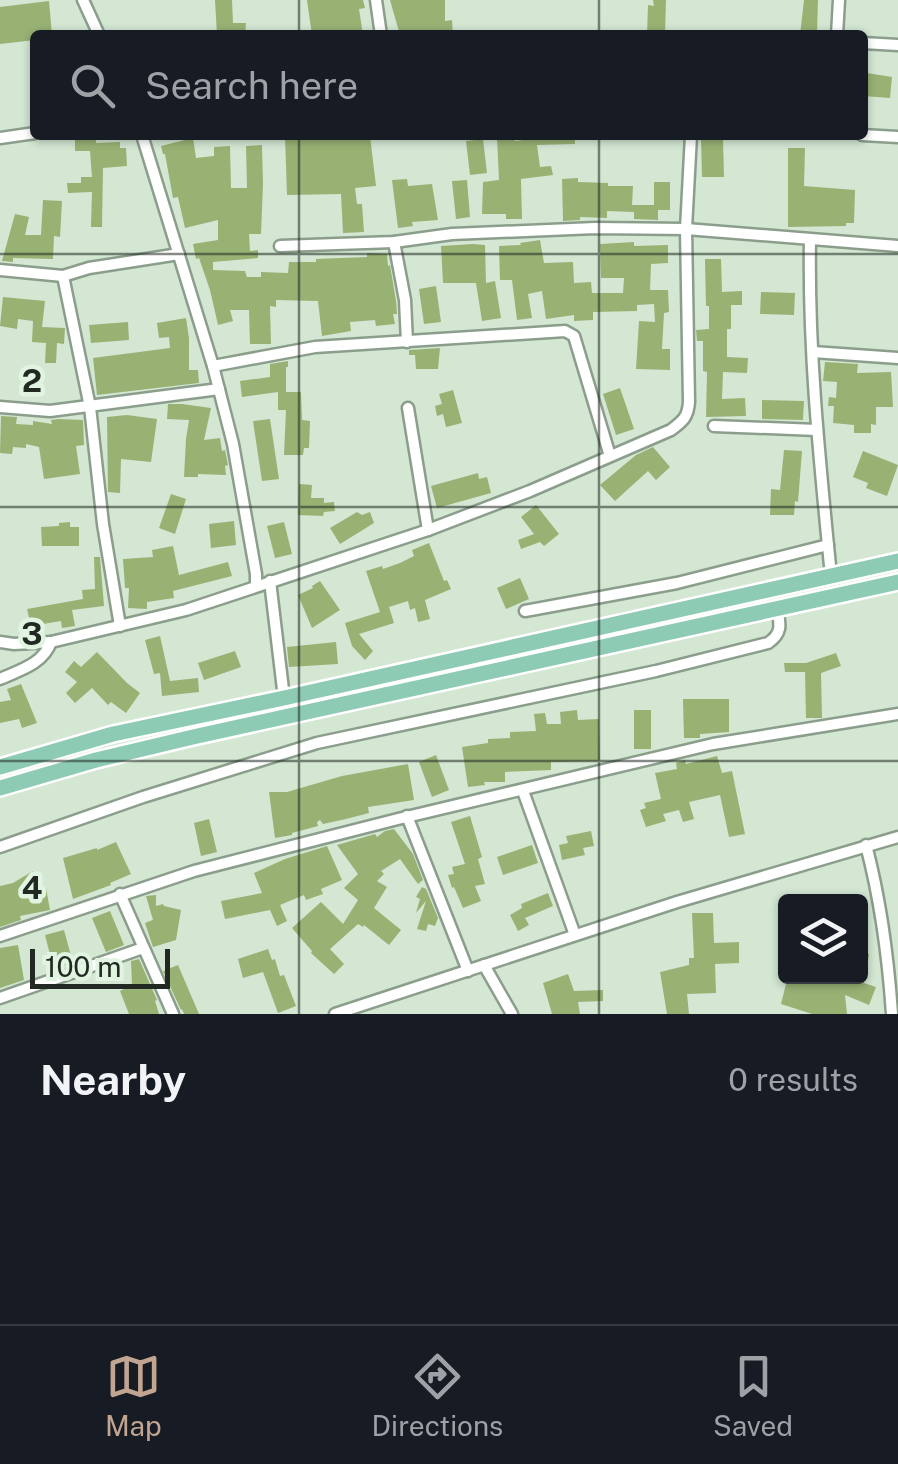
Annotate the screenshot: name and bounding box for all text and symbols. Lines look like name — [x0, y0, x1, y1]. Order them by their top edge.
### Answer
search box — [30, 30, 868, 140]
icon: search — [65, 58, 120, 113]
text: Search here — [145, 63, 358, 108]
text: 2 — [22, 362, 42, 399]
text: 3 — [21, 615, 43, 652]
text: 4 — [22, 869, 43, 906]
map controls — [778, 894, 868, 984]
button: layers — [778, 894, 868, 984]
scale bar — [30, 944, 170, 988]
text: 100 m — [45, 950, 122, 983]
text: Nearby — [40, 1055, 186, 1104]
text: 0 results — [728, 1061, 858, 1098]
tab: Map — [105, 1349, 162, 1442]
tab: Directions — [372, 1349, 503, 1442]
tab: Saved — [713, 1349, 793, 1442]

